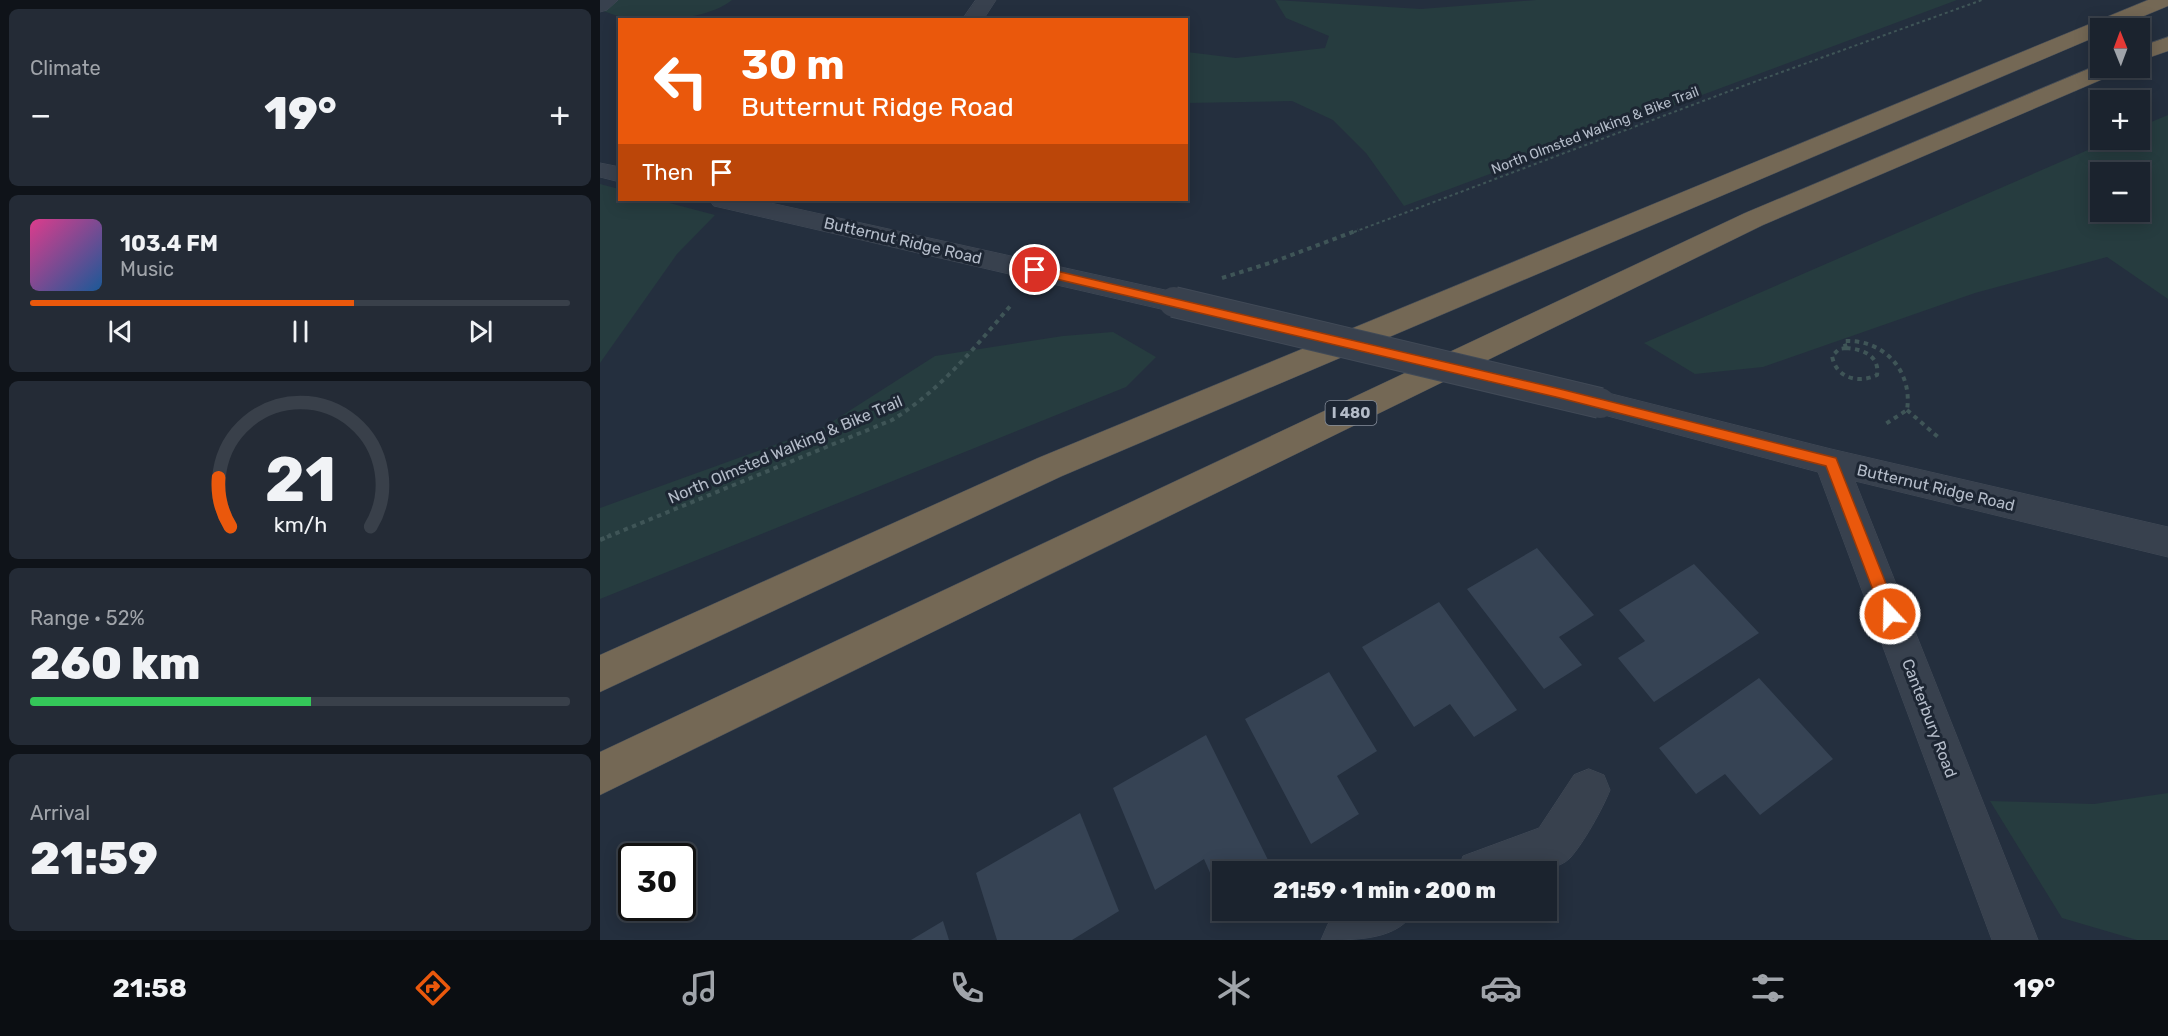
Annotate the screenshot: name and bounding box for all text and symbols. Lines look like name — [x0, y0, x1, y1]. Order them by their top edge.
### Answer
north arrow — [2090, 18, 2150, 78]
map controls — [2090, 18, 2150, 222]
text: 30 m — [741, 40, 845, 90]
icon: left — [642, 42, 720, 120]
text: Climate — [30, 56, 101, 80]
street label: North Olmsted Walking & Bike Trail — [1489, 83, 1701, 178]
text: 19° — [264, 87, 337, 140]
button: + — [2090, 90, 2150, 150]
text: Butternut Ridge Road — [741, 91, 1014, 123]
text: − — [30, 95, 51, 134]
text: + — [549, 95, 570, 134]
icon: arrive — [705, 156, 738, 189]
text: Then — [642, 159, 693, 186]
button: − — [2090, 162, 2150, 222]
street label: Butternut Ridge Road — [822, 213, 984, 268]
text: 103.4 FM — [120, 230, 218, 257]
pin — [1009, 244, 1060, 295]
icon: arrive — [1018, 253, 1051, 286]
text: Music — [120, 257, 174, 281]
icon: previous — [104, 315, 137, 348]
icon: pause — [284, 315, 317, 348]
icon: next — [464, 315, 497, 348]
street label: North Olmsted Walking & Bike Trail — [665, 391, 905, 508]
road number: I 480 — [1326, 401, 1377, 425]
text: 21 — [264, 443, 336, 517]
street label: Butternut Ridge Road — [1855, 460, 2017, 515]
text: km/h — [273, 512, 327, 537]
position arrow — [1858, 582, 1922, 646]
text: Range · 52% — [30, 606, 145, 630]
text: 260 km — [30, 637, 200, 690]
street label: Canterbury Road — [1898, 656, 1961, 780]
text: Arrival — [30, 801, 90, 825]
text: 21:59 — [30, 832, 158, 885]
speed limit sign: 30 — [618, 843, 696, 921]
text: 21:59 · 1 min · 200 m — [1273, 877, 1496, 904]
icon: directions — [412, 967, 454, 1009]
icon: music — [679, 967, 721, 1009]
icon: phone — [946, 967, 988, 1009]
icon: climate — [1213, 967, 1255, 1009]
icon: car — [1480, 967, 1522, 1009]
icon: filters — [1747, 967, 1789, 1009]
text: 21:58 — [112, 972, 187, 1004]
text: 19° — [2014, 972, 2055, 1004]

